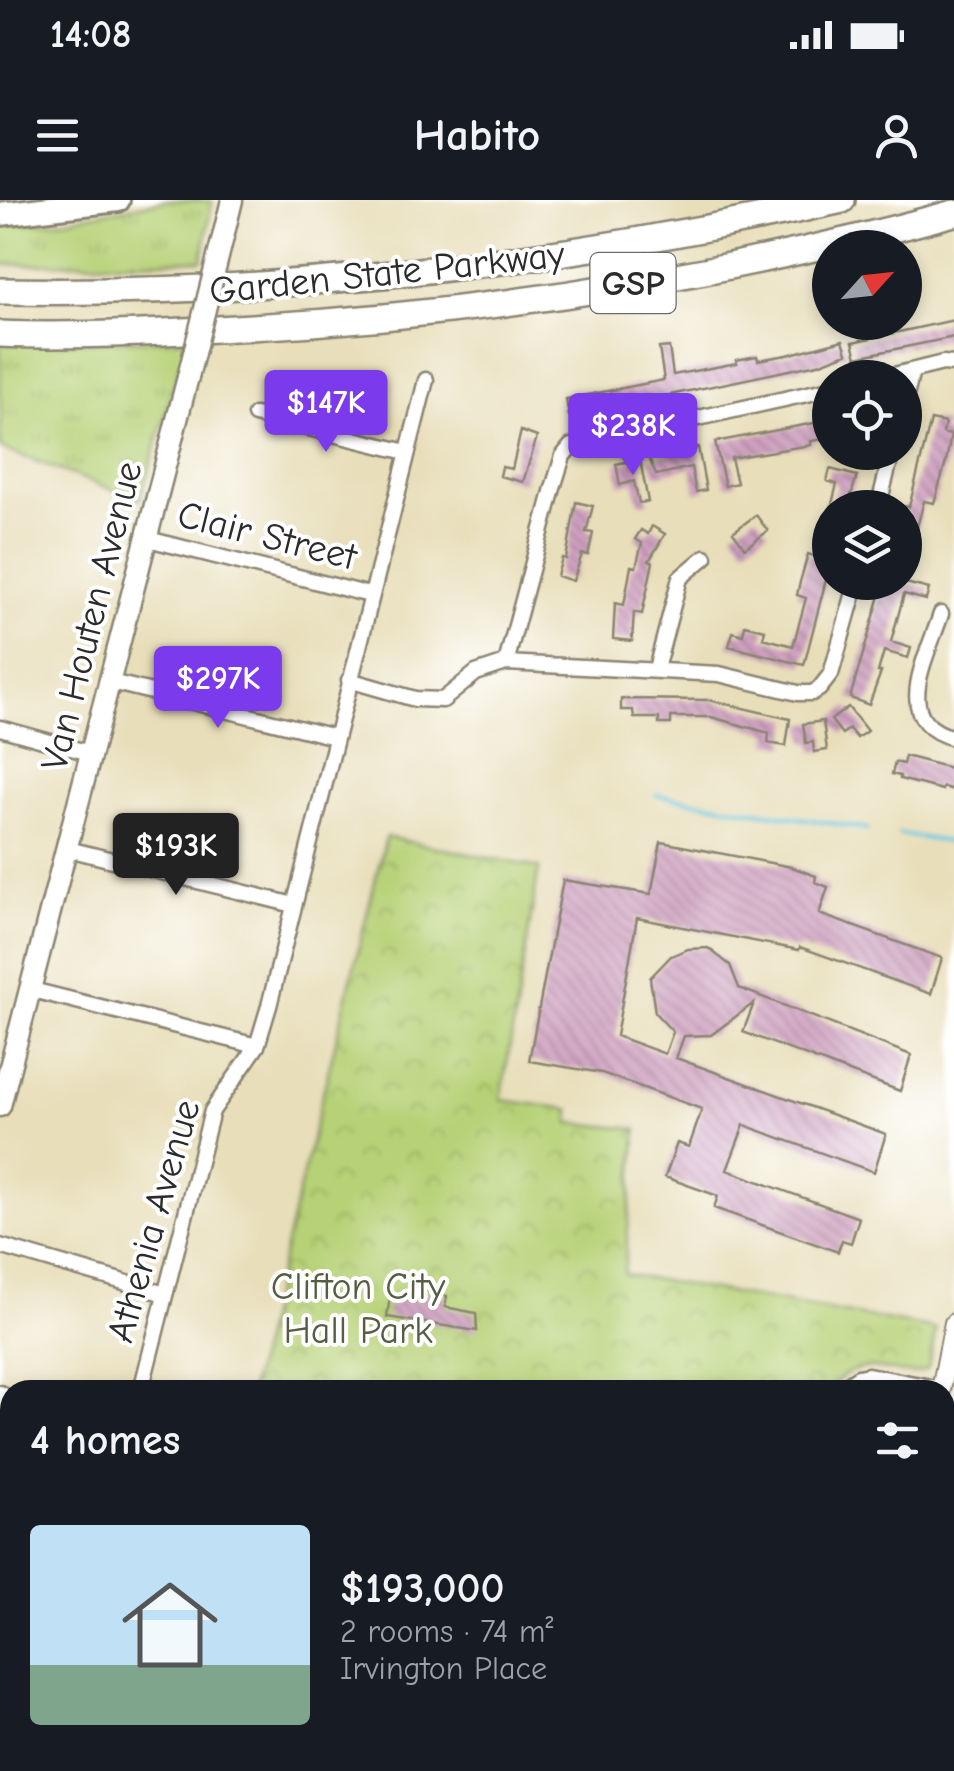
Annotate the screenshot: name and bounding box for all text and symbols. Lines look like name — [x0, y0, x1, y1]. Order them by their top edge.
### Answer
text: 14:08 — [50, 13, 131, 57]
icon: menu — [30, 108, 85, 163]
icon: person — [869, 108, 924, 163]
text: Habito — [414, 109, 540, 161]
north arrow — [812, 230, 922, 340]
map controls — [812, 230, 922, 600]
street label: Garden State Parkway — [207, 232, 567, 314]
road number: GSP — [590, 253, 676, 313]
button: locate — [812, 360, 922, 470]
pin: $147K — [256, 370, 396, 455]
text: $147K — [287, 384, 365, 421]
pin: $238K — [563, 393, 703, 478]
text: $238K — [590, 407, 676, 444]
street label: Van Houten Avenue — [32, 457, 152, 775]
button: layers — [812, 490, 922, 600]
street label: Clair Street — [173, 493, 362, 580]
pin: $297K — [148, 646, 288, 731]
text: $297K — [176, 660, 260, 697]
pin: $193K — [106, 813, 246, 898]
text: $193K — [135, 827, 217, 864]
street label: Athenia Avenue — [98, 1095, 210, 1347]
park label: Clifton City Hall Park — [271, 1265, 445, 1353]
icon: filters — [870, 1413, 925, 1468]
text: 4 homes — [30, 1416, 180, 1465]
text: $193,000 — [340, 1564, 505, 1613]
icon: home — [110, 1565, 230, 1685]
text: 2 rooms · 74 m² — [340, 1613, 553, 1650]
text: Irvington Place — [340, 1650, 547, 1687]

